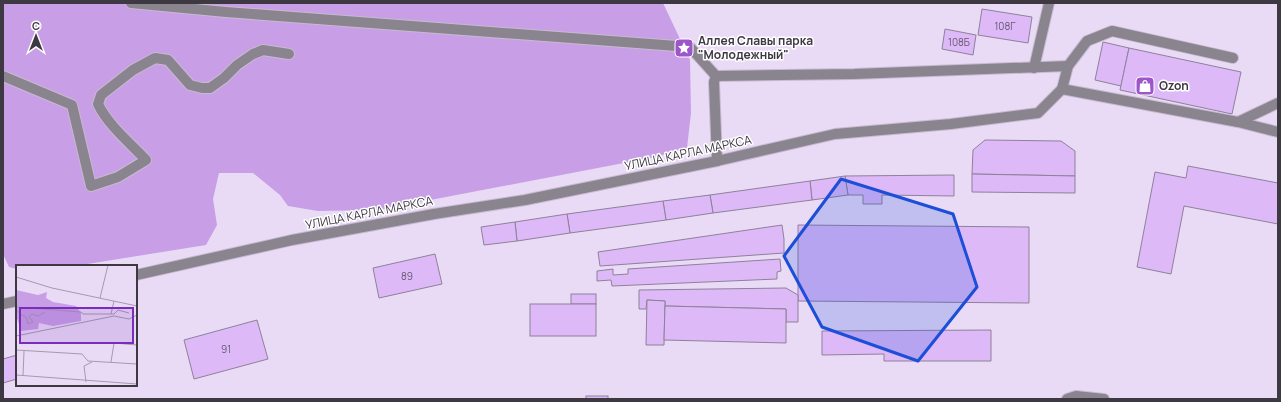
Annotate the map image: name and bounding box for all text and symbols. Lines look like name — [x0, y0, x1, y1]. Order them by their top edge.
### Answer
north arrow — [16, 16, 56, 56]
text: С — [32, 18, 40, 33]
house number: 108Г — [994, 19, 1016, 33]
place label: Аллея Славы парка "Молодежный" — [698, 32, 813, 63]
house number: 108Б — [948, 35, 970, 49]
place icon: Аллея Славы парка "Молодежный" — [673, 37, 695, 59]
shop icon: Ozon — [1134, 75, 1156, 97]
place label: Ozon — [1159, 77, 1189, 94]
street label: УЛИЦА КАРЛА МАРКСА — [623, 131, 753, 174]
street label: УЛИЦА КАРЛА МАРКСА — [304, 192, 435, 233]
inset map — [16, 265, 137, 386]
house number: 89 — [401, 269, 413, 283]
house number: 91 — [221, 342, 231, 356]

